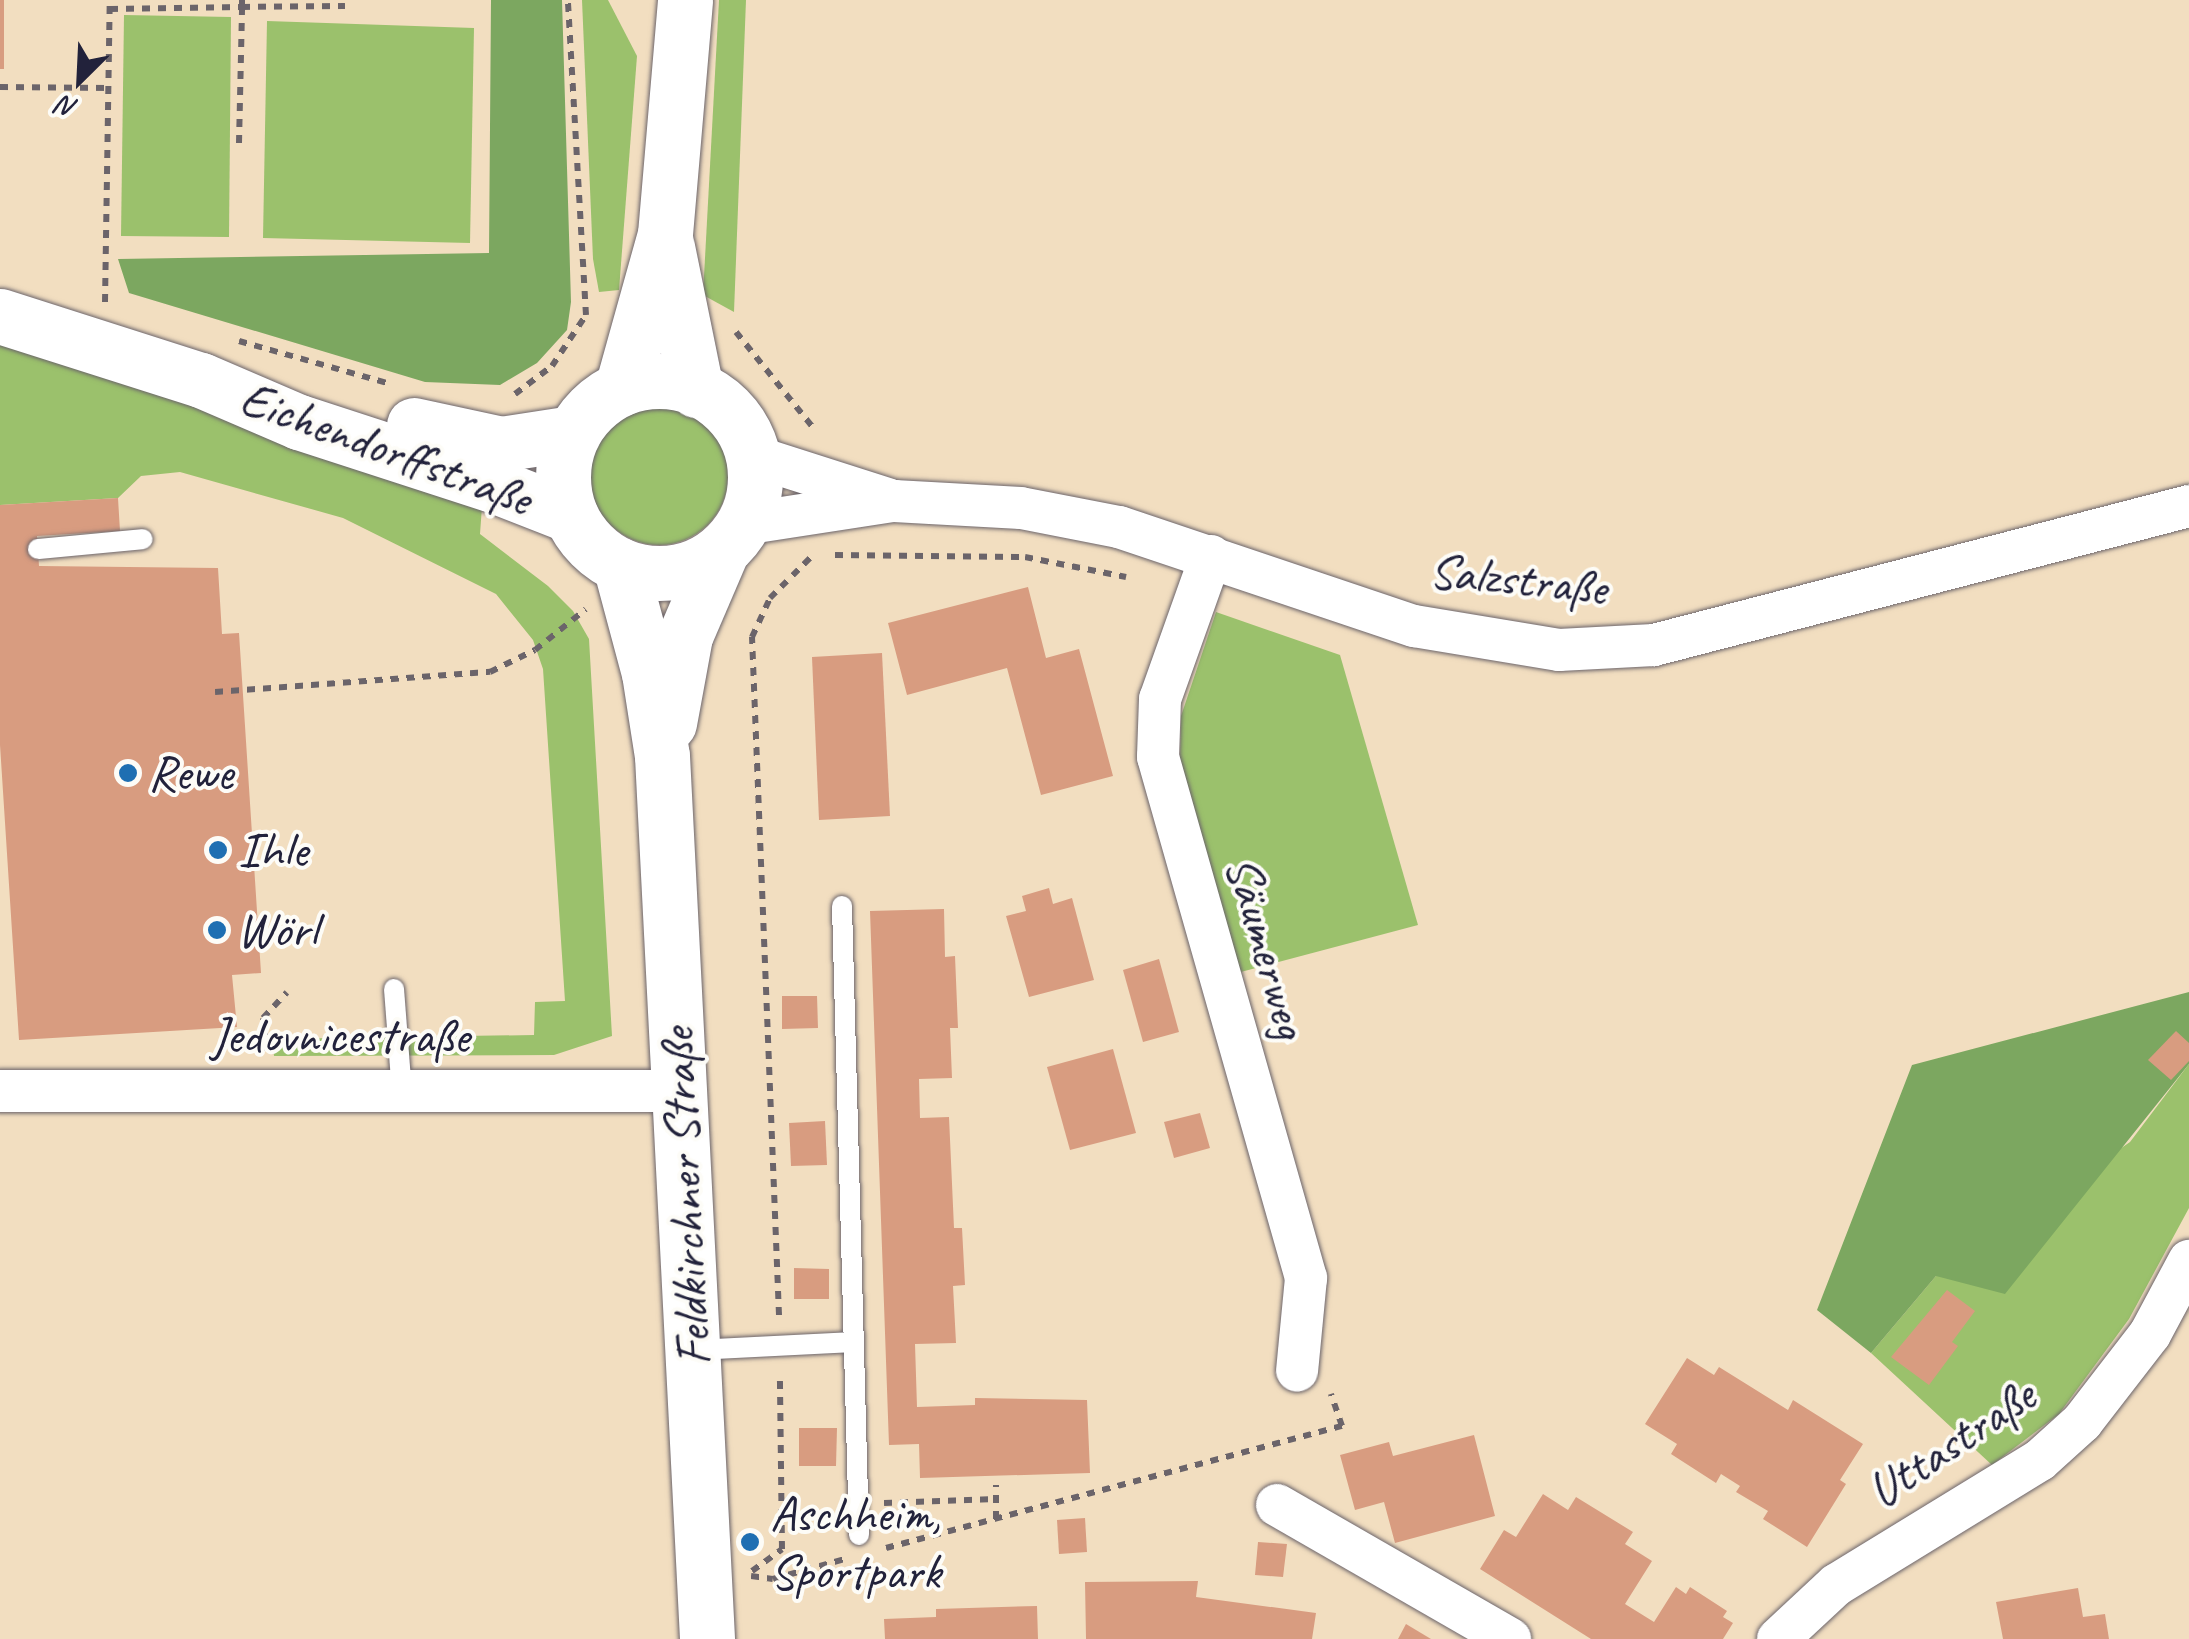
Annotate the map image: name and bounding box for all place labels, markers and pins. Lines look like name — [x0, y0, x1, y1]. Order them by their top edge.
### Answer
place label: Rewe — [148, 743, 233, 803]
marker: Rewe — [117, 762, 139, 784]
place label: Ihle — [238, 820, 307, 880]
marker: Ihle — [207, 839, 229, 861]
place label: Wörl — [237, 900, 317, 960]
marker: Wörl — [206, 919, 228, 941]
place label: Aschheim, Sportpark — [770, 1483, 941, 1600]
marker: Aschheim, Sportpark — [739, 1531, 761, 1553]

